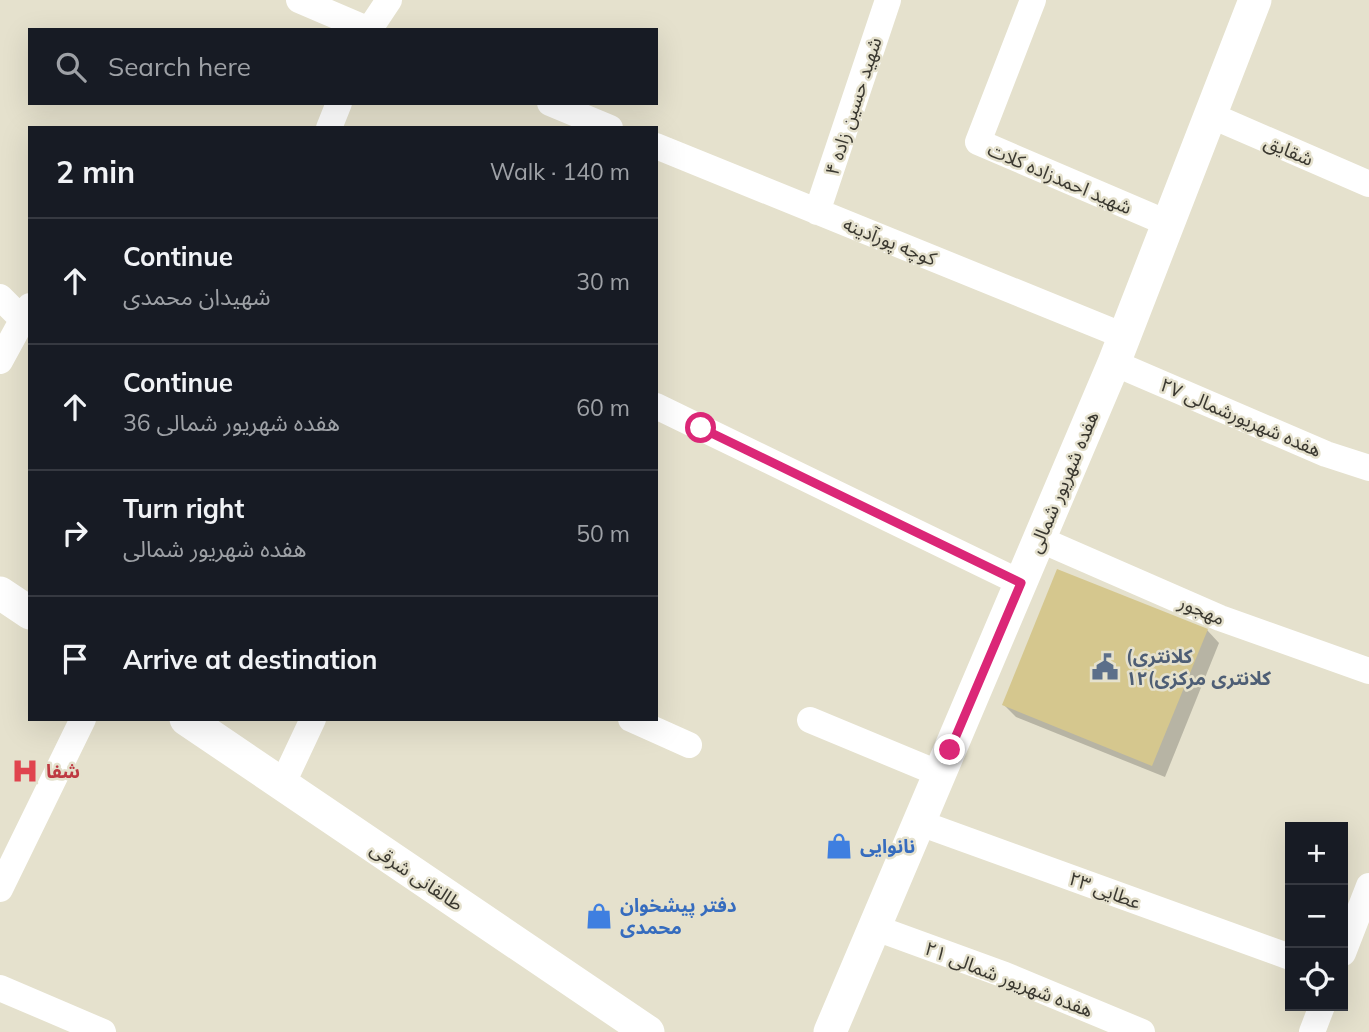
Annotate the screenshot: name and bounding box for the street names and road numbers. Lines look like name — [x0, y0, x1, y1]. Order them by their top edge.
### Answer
street label: ۴ شهید حسین زاده — [819, 34, 887, 178]
street label: شقایق — [1261, 129, 1317, 171]
street label: شهید احمدزاده کلات — [984, 137, 1136, 219]
street label: کوچه پورآدینه — [840, 211, 941, 272]
street label: هفده شهریورشمالی ۲۷ — [1157, 372, 1325, 462]
street label: هفده شهریور شمالی — [1022, 408, 1104, 556]
street label: مهجور — [1174, 589, 1229, 630]
street label: طالقانی شرقی — [366, 836, 468, 916]
street label: عطایی ۲۳ — [1066, 866, 1144, 914]
street label: هفده شهریور شمالی ۲۱ — [922, 936, 1097, 1022]

